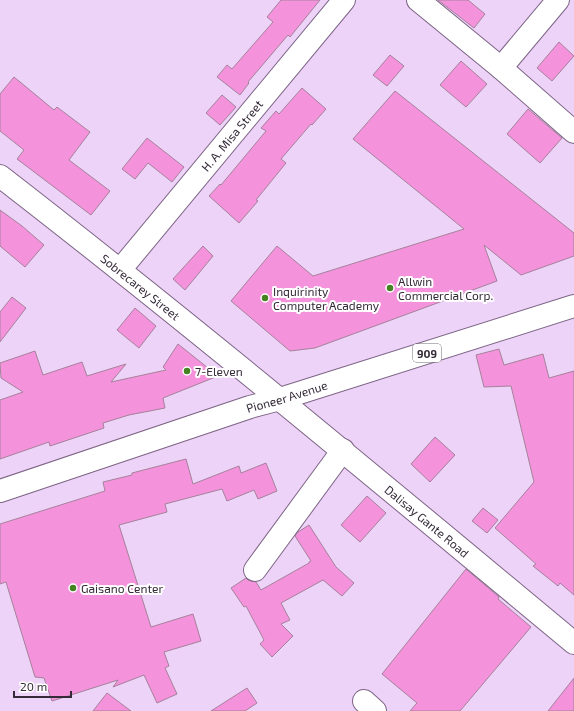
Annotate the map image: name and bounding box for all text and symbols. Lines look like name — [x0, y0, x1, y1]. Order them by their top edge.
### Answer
street label: H. A. Misa Street — [198, 97, 266, 174]
street label: Sobrecarey Street — [98, 251, 183, 323]
place label: Allwin Commercial Corp. — [398, 274, 493, 302]
marker: Allwin Commercial Corp. — [385, 283, 395, 293]
place label: Inquirinity Computer Academy — [273, 284, 380, 312]
marker: Inquirinity Computer Academy — [260, 293, 270, 303]
road number: 909 — [413, 344, 441, 362]
place label: 7-Eleven — [195, 364, 243, 378]
marker: 7-Eleven — [182, 366, 192, 376]
street label: Pioneer Avenue — [244, 377, 329, 415]
street label: Dalisay Gante Road — [382, 482, 472, 560]
place label: Gaisano Center — [81, 581, 164, 595]
marker: Gaisano Center — [68, 583, 78, 593]
scale bar — [14, 673, 71, 699]
text: 20 m — [20, 679, 47, 693]

